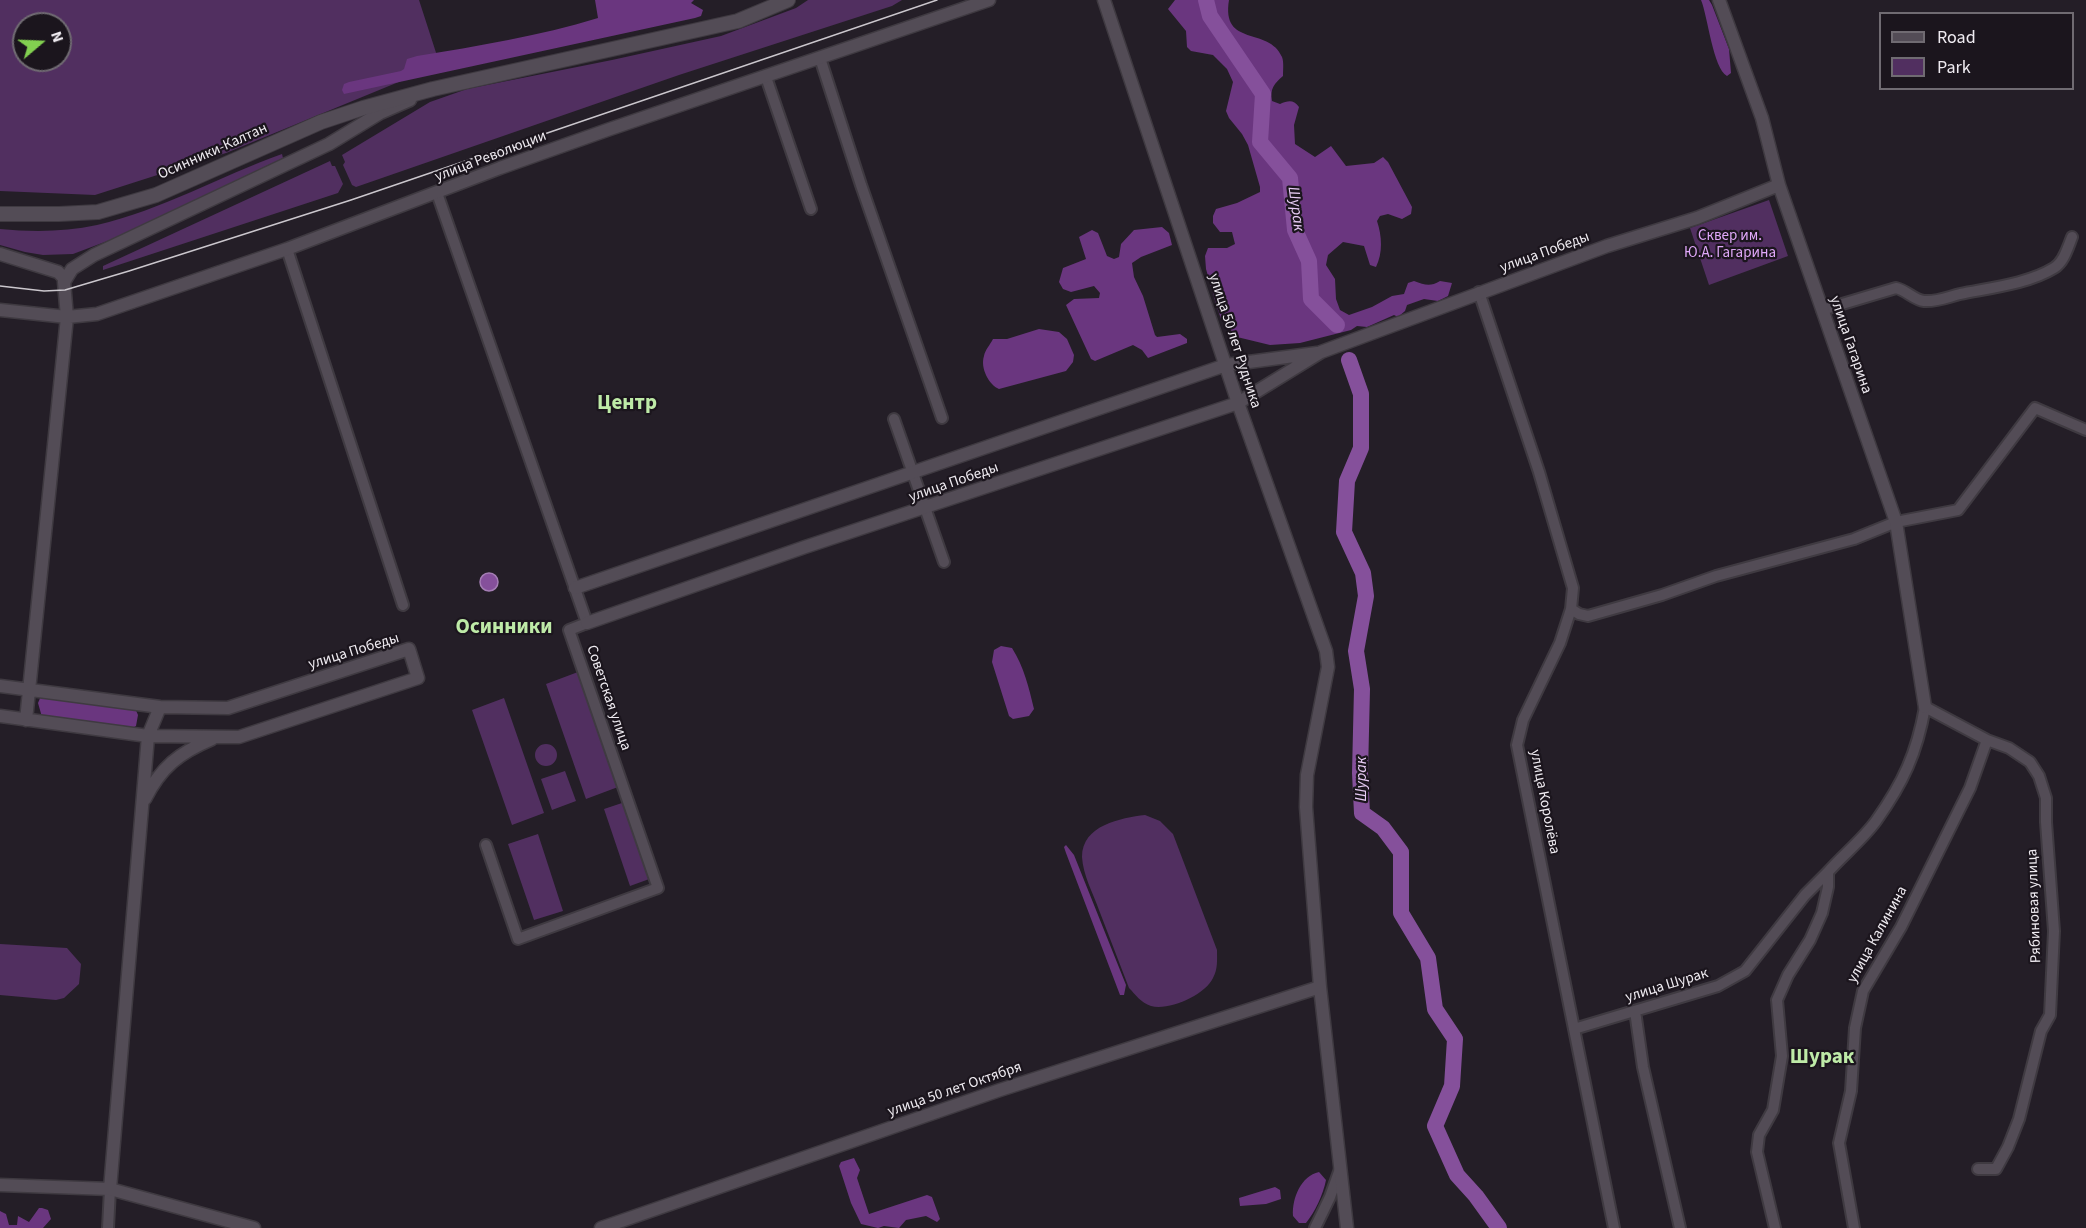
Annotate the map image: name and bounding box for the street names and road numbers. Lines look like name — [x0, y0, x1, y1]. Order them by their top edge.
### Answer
street label: Осинники-Калтан — [155, 120, 271, 184]
street label: улица Революции — [433, 127, 549, 187]
street label: улица Победы — [1498, 228, 1592, 278]
street label: улица 50 лет Рудника — [1204, 271, 1264, 411]
street label: улица Гагарина — [1825, 294, 1875, 396]
street label: улица Победы — [907, 459, 1001, 507]
street label: улица Победы — [307, 630, 401, 674]
street label: Советская улица — [582, 643, 634, 753]
street label: улица Королёва — [1525, 748, 1563, 856]
street label: Рябиновая улица — [2024, 849, 2046, 963]
street label: улица Калинина — [1844, 883, 1912, 987]
street label: улица Шурак — [1623, 965, 1711, 1007]
street label: улица 50 лет Октября — [886, 1059, 1024, 1121]

